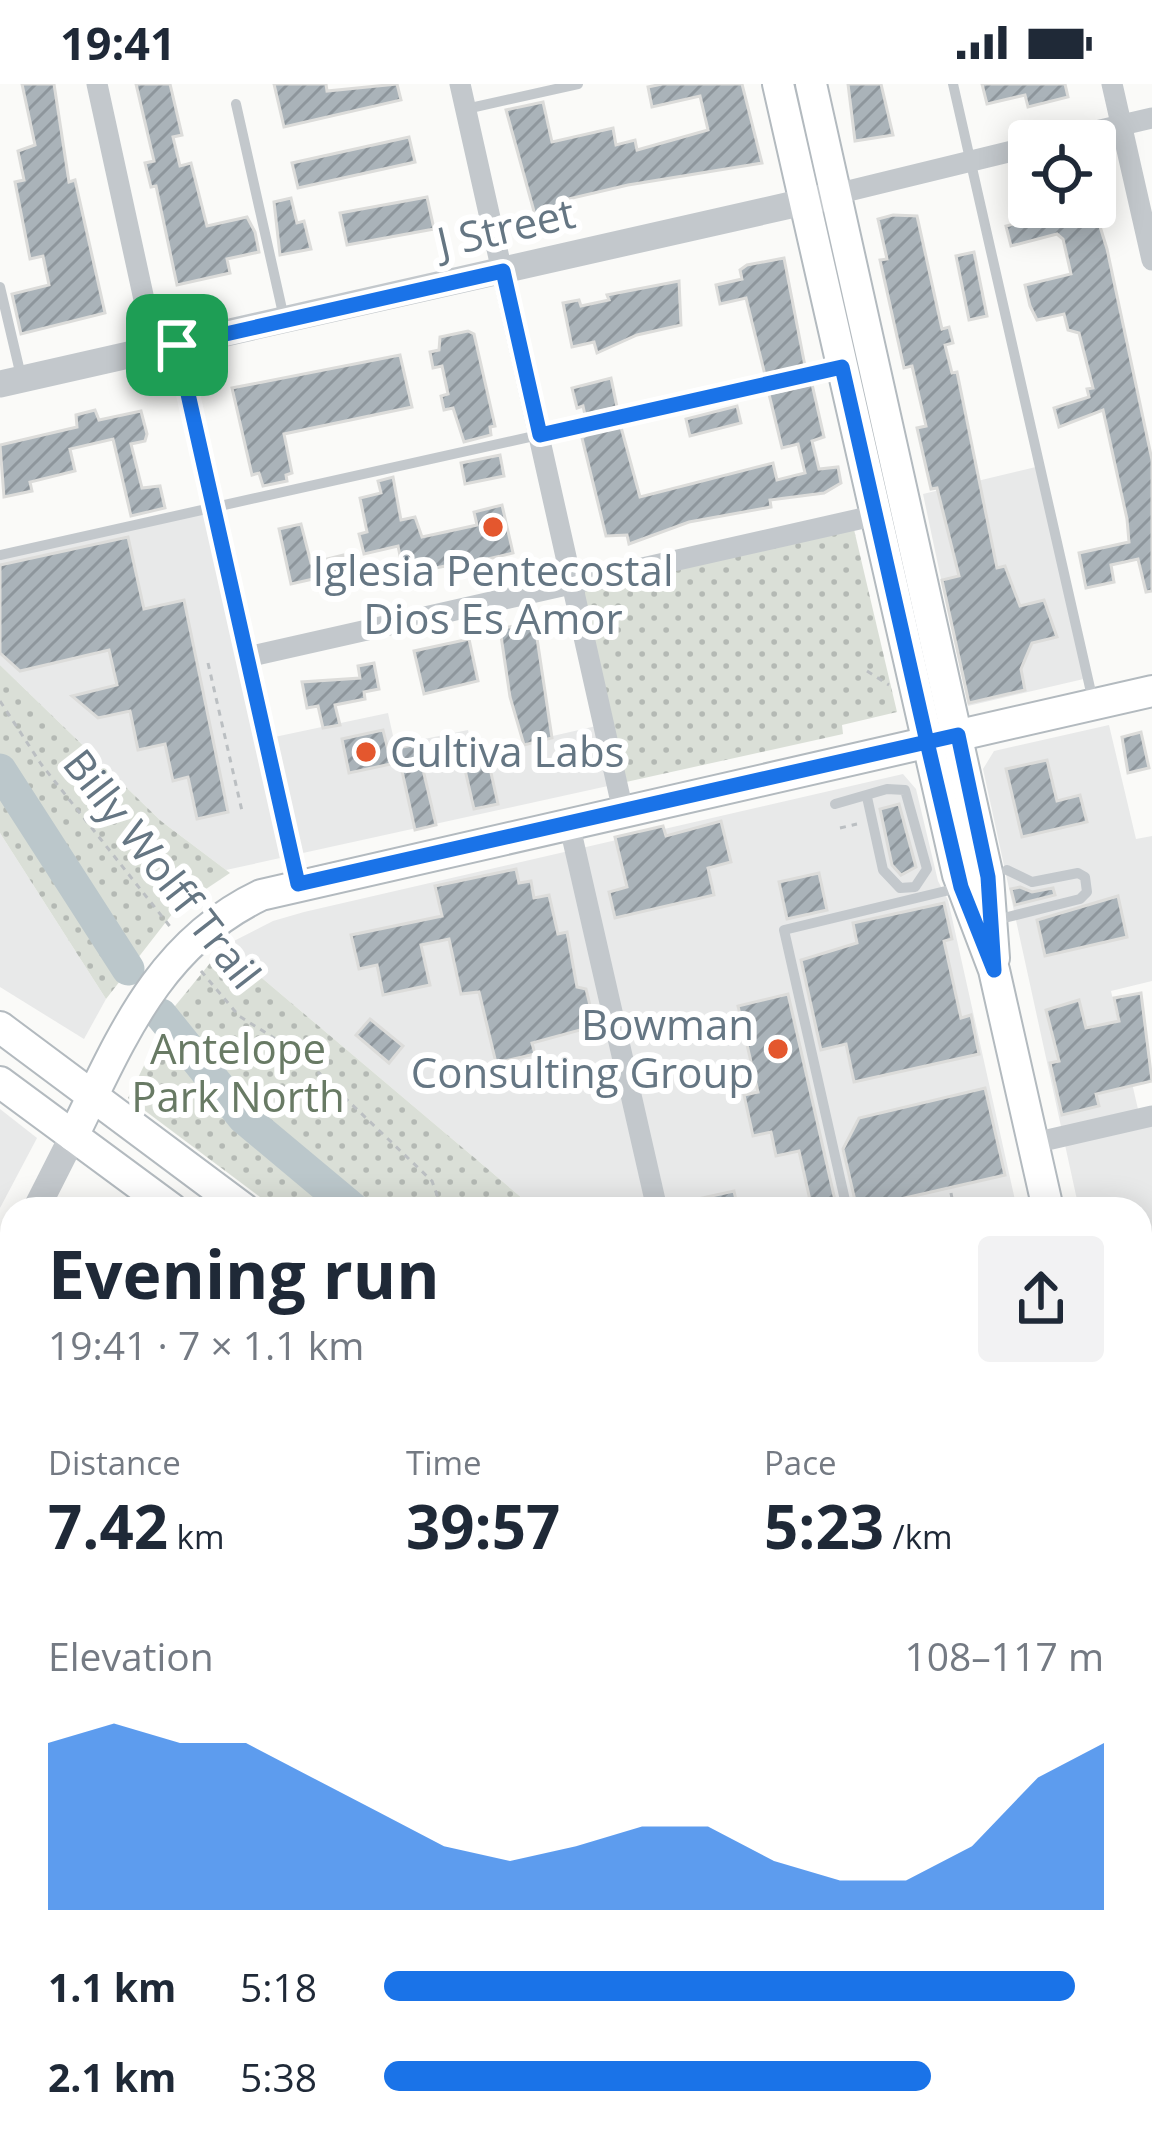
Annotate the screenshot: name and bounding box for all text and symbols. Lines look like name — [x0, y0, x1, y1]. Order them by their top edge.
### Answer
text: 19:41 — [60, 12, 176, 73]
map controls — [1008, 120, 1116, 228]
button: locate — [1008, 120, 1116, 228]
street label: J Street — [427, 183, 580, 271]
pin — [126, 294, 228, 396]
icon: arrive — [144, 312, 210, 378]
marker: Iglesia Pentecostal Dios Es Amor — [480, 514, 506, 540]
place label: Iglesia Pentecostal Dios Es Amor — [312, 541, 674, 646]
place label: Cultiva Labs — [390, 722, 625, 779]
street label: Billy Wolff Trail — [52, 736, 275, 1000]
marker: Cultiva Labs — [353, 739, 379, 765]
place label: Bowman Consulting Group — [411, 995, 754, 1100]
park label: Antelope Park North — [131, 1019, 345, 1124]
marker: Bowman Consulting Group — [765, 1036, 791, 1062]
text: Evening run — [48, 1228, 440, 1318]
button: share — [978, 1236, 1104, 1362]
text: 19:41 · 7 × 1.1 km — [48, 1318, 364, 1371]
text: Distance — [48, 1440, 181, 1485]
text: Time — [406, 1440, 482, 1485]
text: Pace — [764, 1440, 837, 1485]
text: 7.42 — [48, 1485, 168, 1567]
text: 39:57 — [406, 1485, 560, 1567]
text: 5:23 — [764, 1485, 884, 1567]
text: km — [168, 1514, 225, 1559]
text: /km — [884, 1514, 953, 1559]
text: Elevation — [48, 1629, 214, 1682]
text: 108–117 m — [904, 1629, 1104, 1682]
text: 1.1 km — [48, 1960, 176, 2013]
text: 5:18 — [240, 1960, 317, 2013]
text: 2.1 km — [48, 2050, 176, 2103]
text: 5:38 — [240, 2050, 317, 2103]

